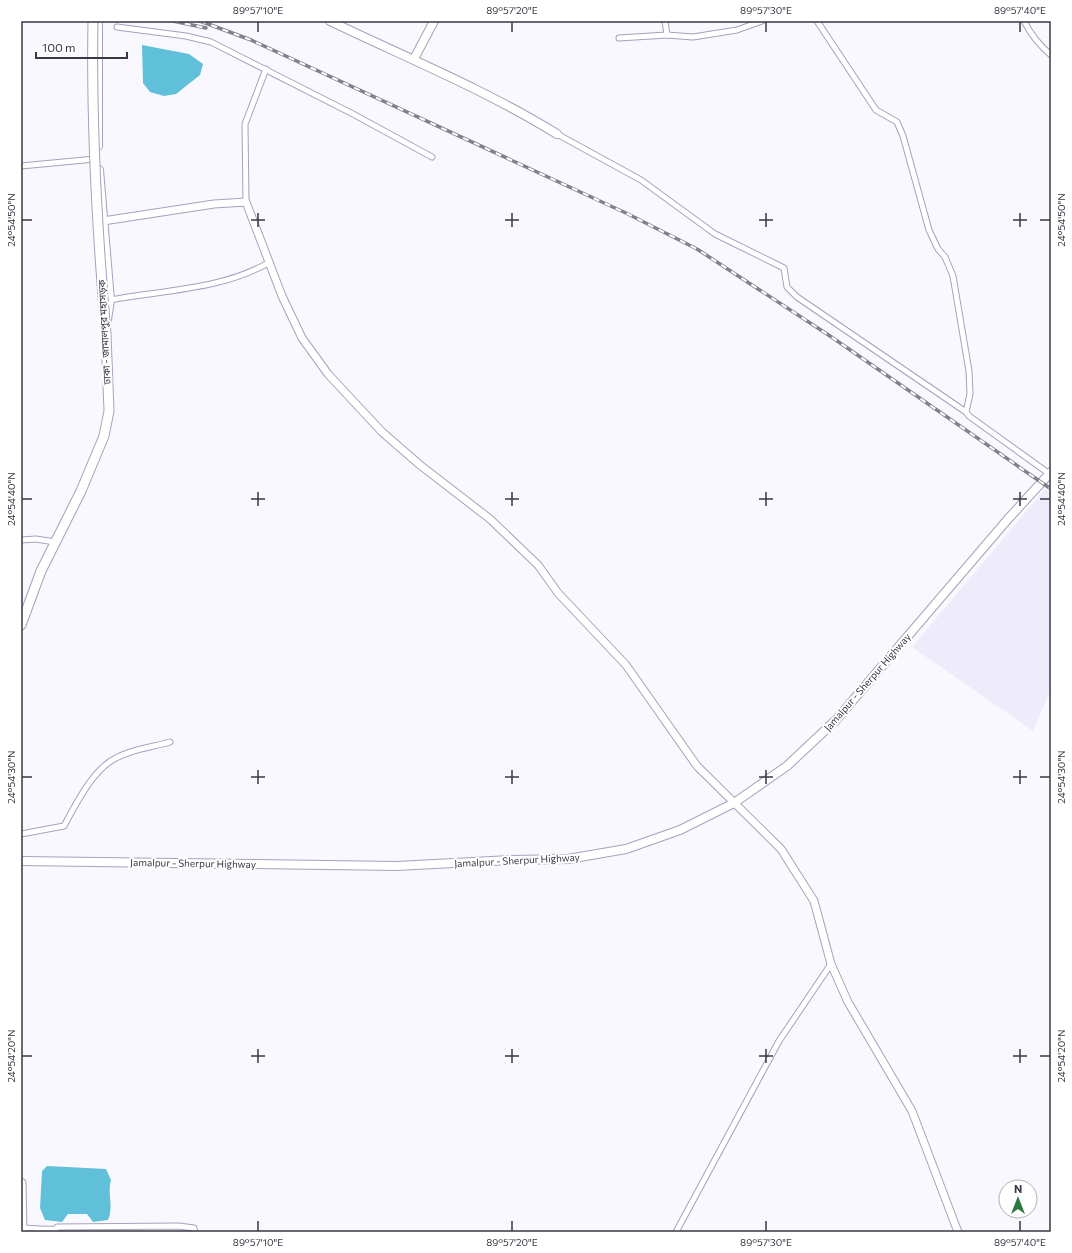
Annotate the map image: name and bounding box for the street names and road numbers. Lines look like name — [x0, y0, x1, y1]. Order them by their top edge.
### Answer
street label: ঢাকা - জামালপুর মহাসড়ক — [95, 278, 114, 386]
street label: Jamalpur - Sherpur Highway — [821, 631, 913, 733]
street label: Jamalpur - Sherpur Highway — [454, 851, 580, 869]
street label: Jamalpur - Sherpur Highway — [130, 856, 256, 870]

